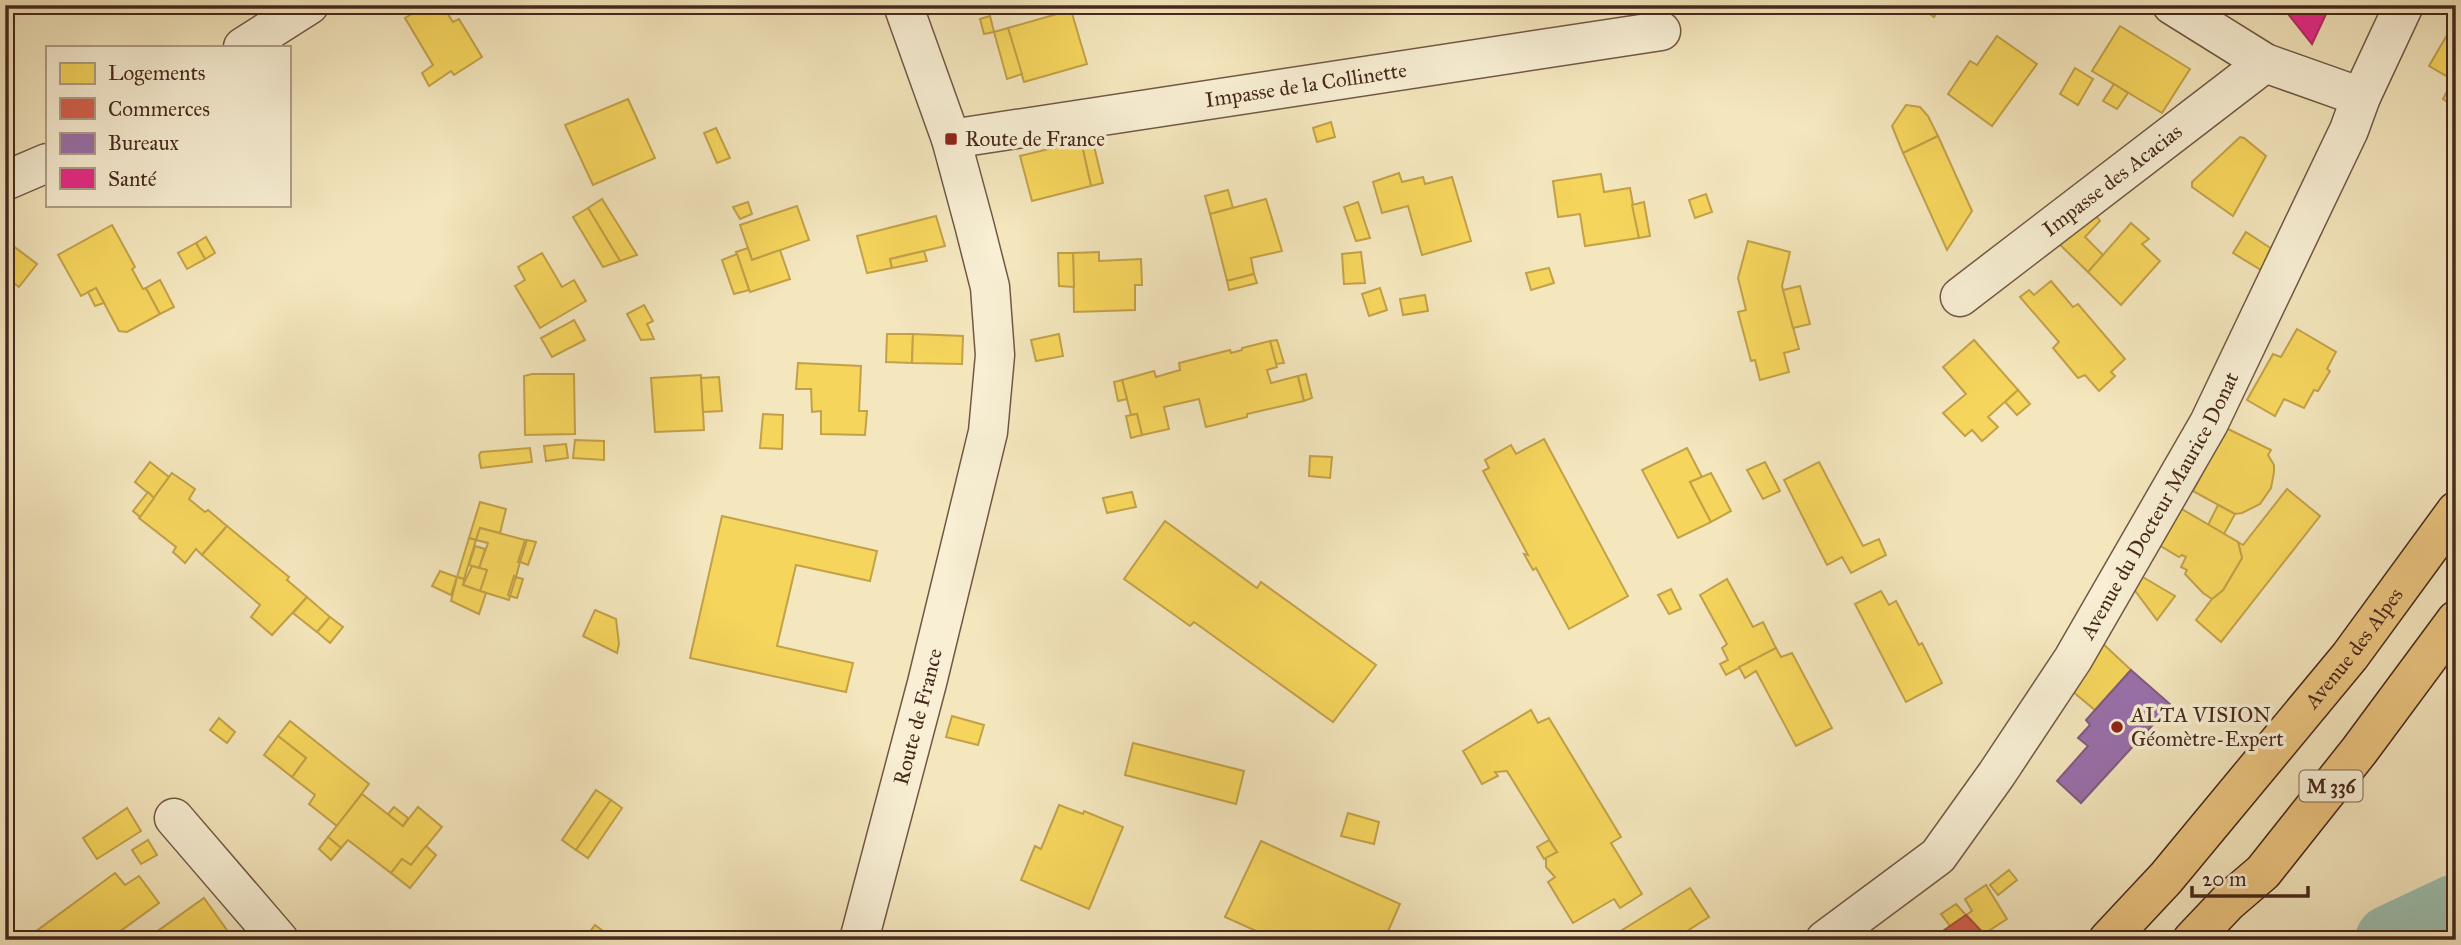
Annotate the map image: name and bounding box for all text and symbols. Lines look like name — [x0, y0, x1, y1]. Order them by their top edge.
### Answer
legend — [46, 46, 290, 206]
street label: Impasse de la Collinette — [1203, 57, 1409, 113]
text: Logements — [108, 60, 205, 86]
text: Commerces — [108, 96, 210, 122]
street label: Impasse des Acacias — [2037, 118, 2187, 242]
place label: Route de France — [965, 126, 1105, 152]
text: Bureaux — [108, 130, 180, 156]
marker: Route de France — [943, 131, 959, 147]
text: Santé — [108, 166, 157, 192]
street label: Avenue du Docteur Maurice Donat — [2074, 367, 2245, 645]
street label: Avenue des Alpes — [2298, 582, 2409, 714]
street label: Route de France — [888, 646, 948, 788]
place label: ALTA VISION Géomètre-Expert — [2130, 702, 2284, 752]
marker: ALTA VISION Géomètre-Expert — [2109, 719, 2125, 735]
road number: M 336 — [2300, 771, 2362, 802]
scale bar — [2192, 854, 2307, 898]
text: 20 m — [2202, 866, 2247, 892]

